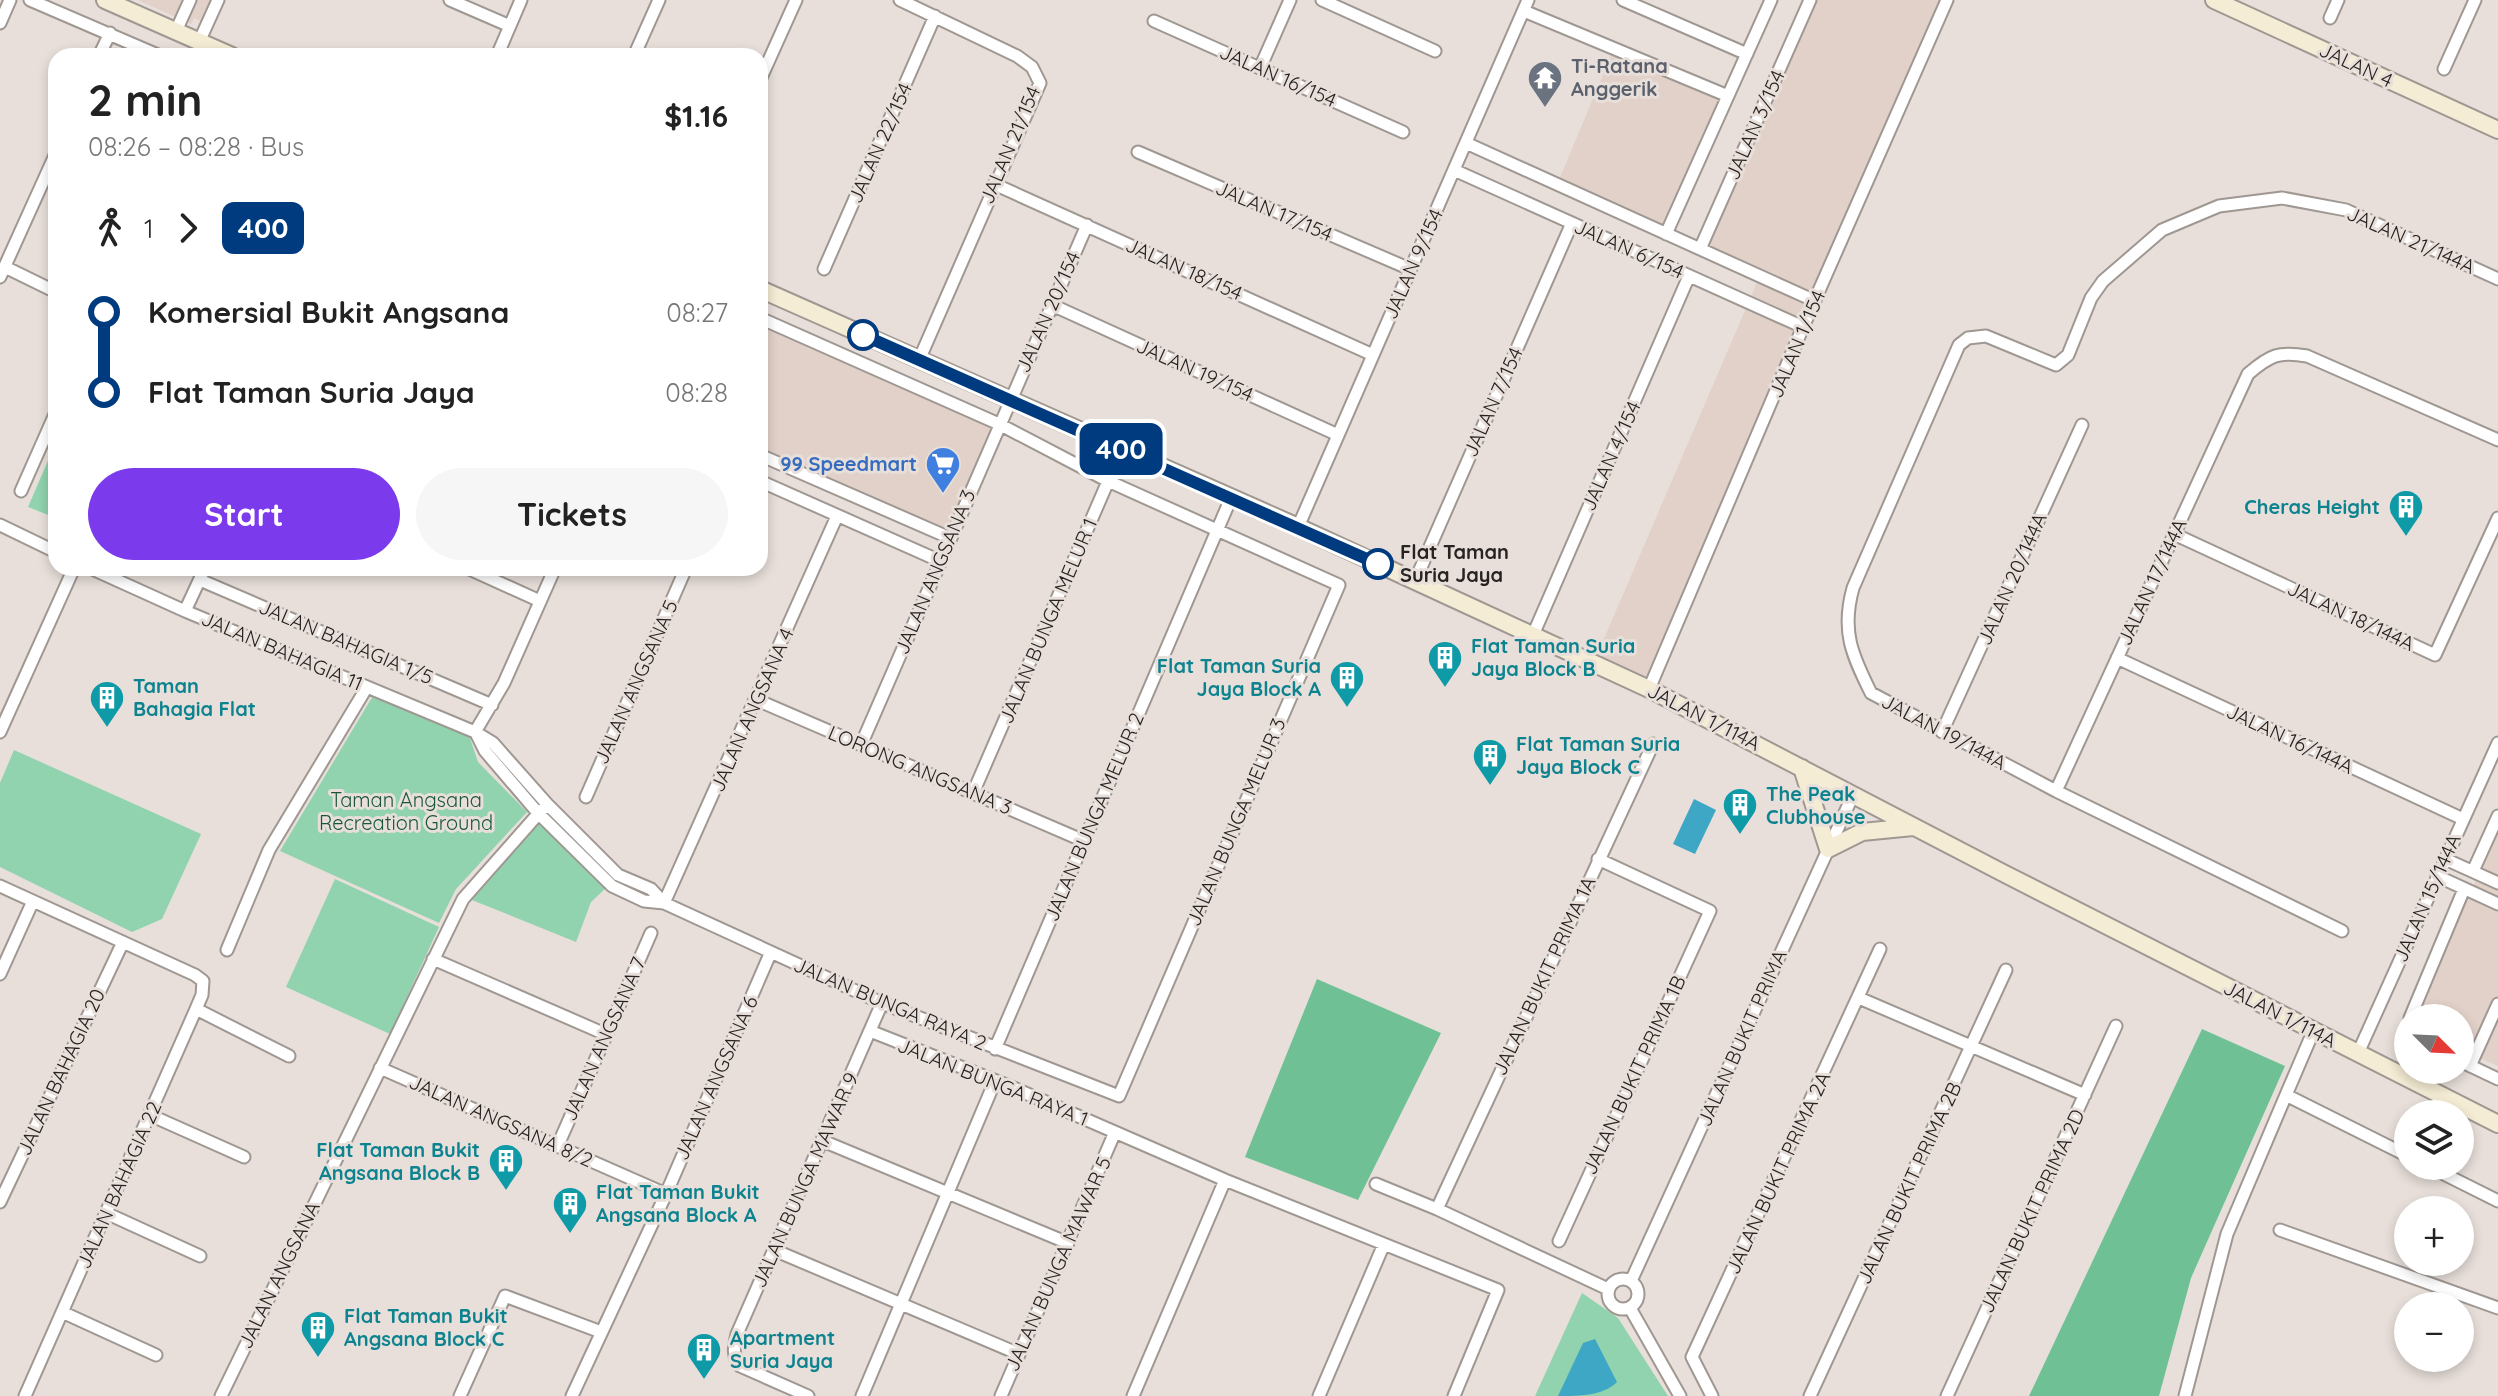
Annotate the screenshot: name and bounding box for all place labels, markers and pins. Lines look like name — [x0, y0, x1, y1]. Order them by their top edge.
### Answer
place label: Ti-Ratana Anggerik — [1571, 53, 1668, 101]
temple icon: Ti-Ratana Anggerik — [1526, 59, 1564, 109]
unlabelled marker — [848, 320, 878, 350]
supermarket icon: 99 Speedmart — [924, 445, 962, 495]
place label: 99 Speedmart — [780, 451, 917, 476]
building icon: Cheras Height — [2387, 488, 2425, 538]
place label: Cheras Height — [2244, 494, 2380, 519]
place label: Flat Taman Suria Jaya — [1400, 539, 1509, 587]
marker: Flat Taman Suria Jaya — [1363, 549, 1393, 579]
place label: Flat Taman Suria Jaya Block B — [1471, 633, 1635, 681]
building icon: Flat Taman Suria Jaya Block B — [1426, 639, 1464, 689]
place label: Flat Taman Suria Jaya Block A — [1157, 653, 1321, 701]
building icon: Flat Taman Suria Jaya Block A — [1328, 659, 1366, 709]
place label: Taman Bahagia Flat — [133, 673, 256, 721]
building icon: Taman Bahagia Flat — [88, 679, 126, 729]
place label: Flat Taman Suria Jaya Block C — [1516, 731, 1680, 779]
building icon: Flat Taman Suria Jaya Block C — [1471, 737, 1509, 787]
place label: The Peak Clubhouse — [1766, 781, 1866, 829]
building icon: The Peak Clubhouse — [1721, 786, 1759, 836]
place label: Flat Taman Bukit Angsana Block B — [316, 1137, 480, 1185]
building icon: Flat Taman Bukit Angsana Block B — [487, 1142, 525, 1192]
place label: Flat Taman Bukit Angsana Block A — [596, 1179, 760, 1227]
building icon: Flat Taman Bukit Angsana Block A — [551, 1185, 589, 1235]
place label: Flat Taman Bukit Angsana Block C — [344, 1303, 508, 1351]
building icon: Flat Taman Bukit Angsana Block C — [299, 1309, 337, 1359]
place label: Apartment Suria Jaya — [730, 1325, 835, 1373]
building icon: Apartment Suria Jaya — [685, 1331, 723, 1381]

